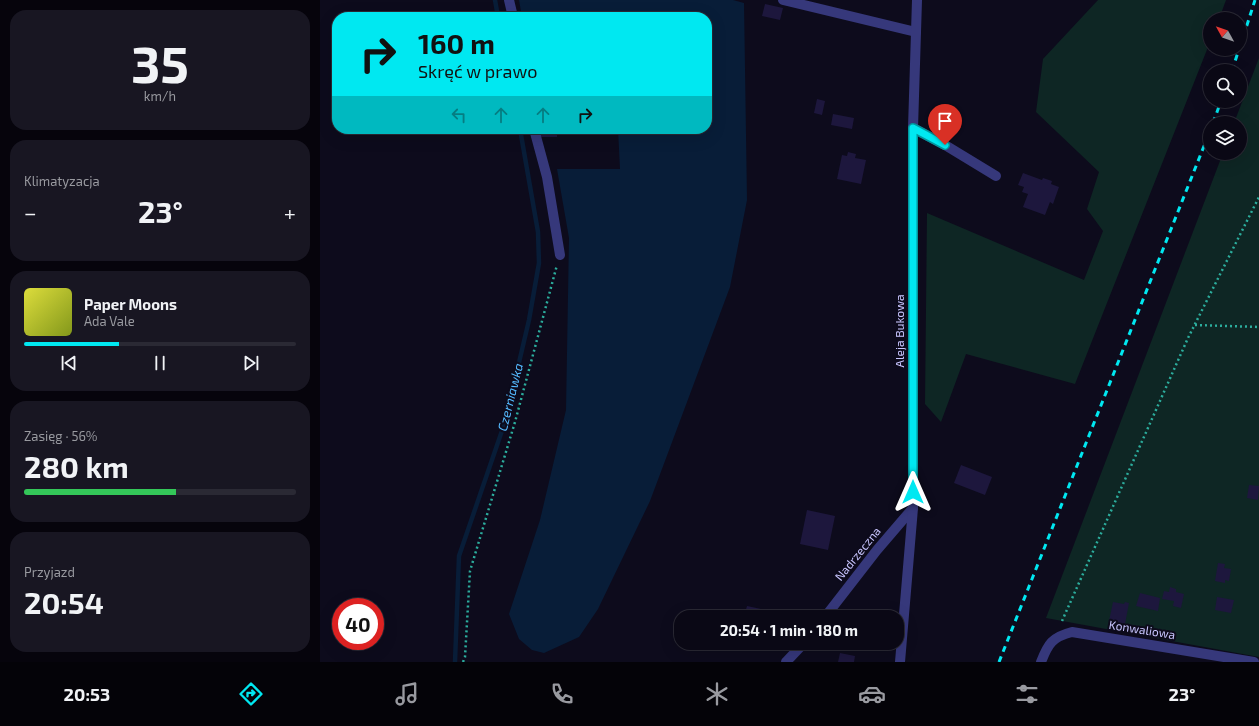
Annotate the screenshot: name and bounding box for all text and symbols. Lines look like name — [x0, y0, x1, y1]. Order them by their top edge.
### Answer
north arrow — [1203, 12, 1247, 56]
map controls — [1203, 12, 1247, 160]
text: 160 m — [418, 26, 495, 60]
icon: right — [352, 28, 404, 80]
text: 35 — [131, 31, 189, 93]
text: Skręć w prawo — [418, 60, 537, 82]
button: search — [1203, 64, 1247, 108]
text: km/h — [144, 88, 176, 104]
icon: left — [448, 104, 470, 126]
icon: ahead — [490, 104, 512, 126]
icon: ahead — [532, 104, 554, 126]
icon: right — [574, 104, 596, 126]
pin — [928, 104, 962, 145]
icon: arrive — [934, 110, 956, 132]
button: layers — [1203, 116, 1247, 160]
text: Klimatyzacja — [24, 173, 100, 189]
text: 23° — [138, 193, 183, 229]
text: − — [24, 199, 37, 225]
text: + — [284, 199, 296, 225]
street label: Aleja Bukowa — [892, 294, 907, 368]
text: Paper Moons — [84, 295, 177, 313]
text: Ada Vale — [84, 313, 135, 329]
icon: previous — [58, 352, 80, 374]
icon: pause — [149, 352, 171, 374]
icon: next — [240, 352, 262, 374]
water label: Czerniawka — [494, 361, 526, 433]
text: Zasięg · 56% — [24, 428, 97, 444]
text: 280 km — [24, 448, 129, 484]
position arrow — [892, 471, 934, 513]
street label: Nadrzeczna — [831, 524, 883, 583]
text: Przyjazd — [24, 564, 75, 580]
text: 20:54 — [24, 584, 104, 620]
speed limit sign: 40 — [332, 598, 384, 650]
street label: Konwaliowa — [1108, 617, 1176, 641]
text: 20:54 · 1 min · 180 m — [720, 621, 858, 639]
icon: directions — [237, 680, 265, 708]
icon: music — [393, 680, 421, 708]
icon: phone — [548, 680, 576, 708]
icon: climate — [703, 680, 731, 708]
icon: car — [858, 680, 886, 708]
icon: filters — [1013, 680, 1041, 708]
text: 20:53 — [64, 683, 110, 705]
text: 23° — [1169, 683, 1195, 705]

